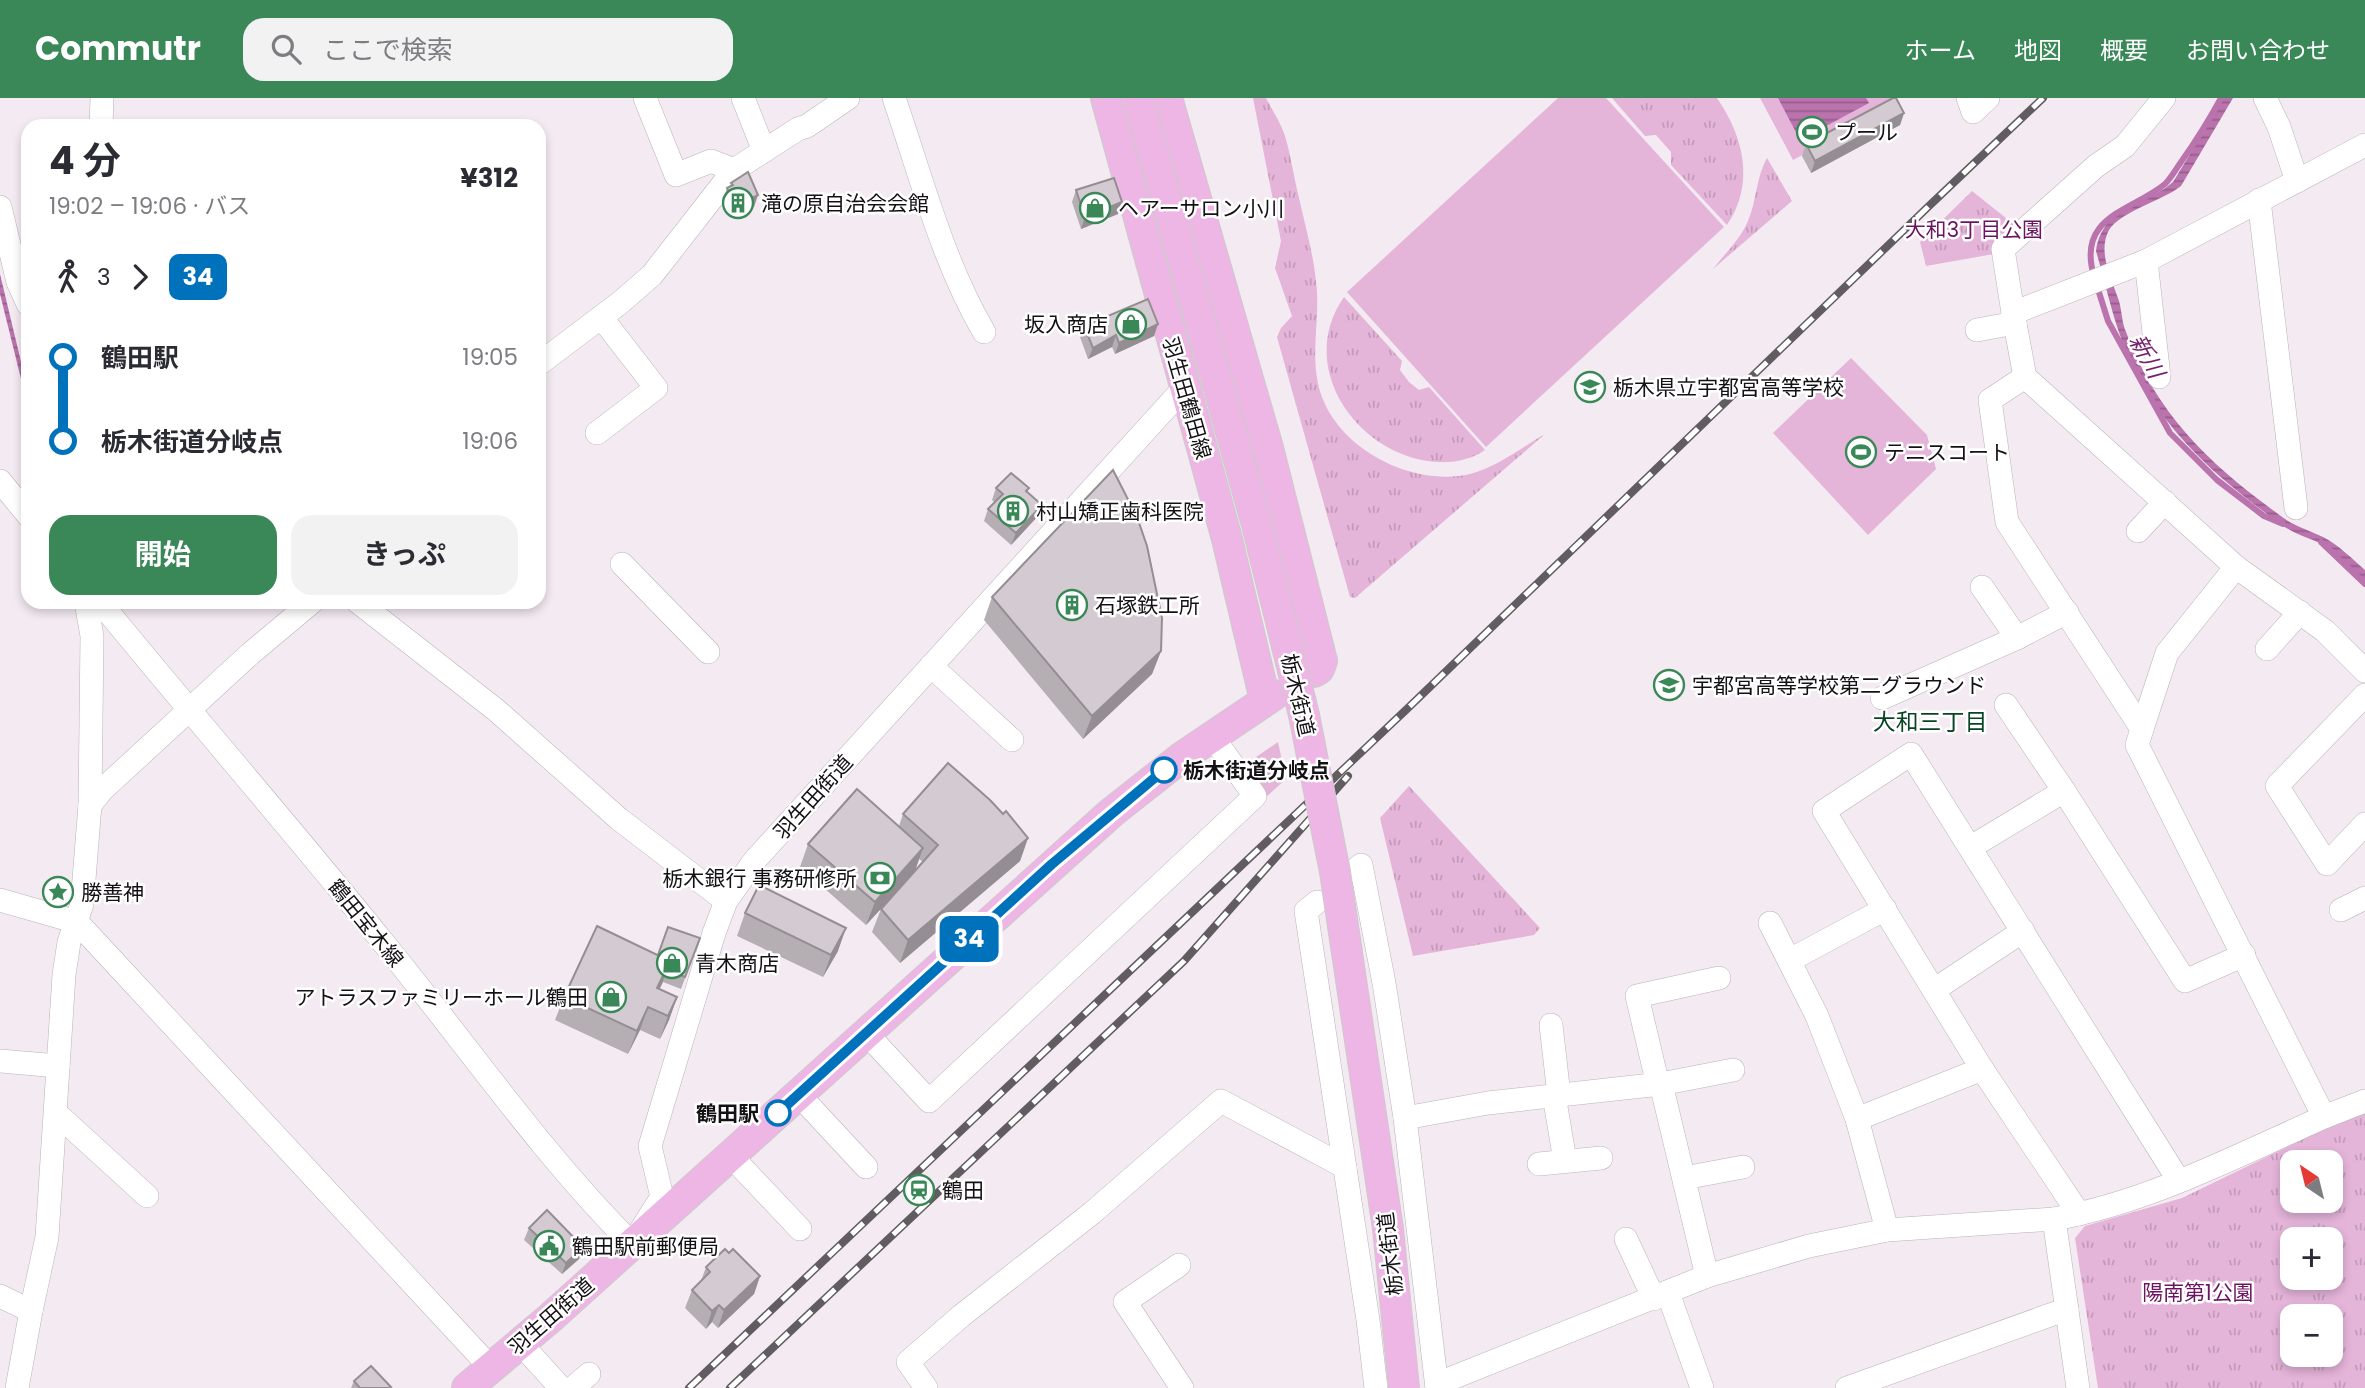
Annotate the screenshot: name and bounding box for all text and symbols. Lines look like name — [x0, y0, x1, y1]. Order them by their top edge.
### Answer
search box — [243, 18, 733, 81]
text: Commutr — [35, 25, 201, 72]
icon: search — [267, 30, 305, 68]
text: ここで検索 — [323, 32, 453, 68]
text: ホーム — [1905, 34, 1976, 67]
text: 地図 — [2014, 34, 2062, 67]
text: 概要 — [2100, 34, 2148, 67]
text: お問い合わせ — [2186, 34, 2330, 67]
sports icon: プール — [1795, 115, 1829, 149]
place label: プール — [1835, 118, 1898, 147]
text: 4 分 — [49, 134, 121, 187]
text: ¥312 — [460, 160, 518, 196]
building icon: 滝の原自治会会館 — [721, 186, 755, 220]
place label: 滝の原自治会会館 — [761, 189, 929, 218]
text: 19:02 – 19:06 · バス — [49, 190, 250, 222]
shop icon: ヘアーサロン小川 — [1078, 191, 1112, 225]
place label: ヘアーサロン小川 — [1118, 194, 1284, 223]
park label: 大和3丁目公園 — [1905, 215, 2043, 244]
icon: walk — [49, 258, 87, 296]
icon: forward — [121, 258, 159, 296]
text: 34 — [183, 260, 213, 293]
text: 3 — [97, 261, 111, 293]
shop icon: 坂入商店 — [1114, 307, 1148, 341]
place label: 坂入商店 — [1024, 310, 1108, 339]
water label: 新川 — [2122, 328, 2174, 386]
street label: 羽生田鶴田線 — [1156, 333, 1218, 463]
text: 鶴田駅 — [101, 340, 179, 376]
text: 19:05 — [462, 341, 518, 373]
school or university icon: 栃木県立宇都宮高等学校 — [1573, 370, 1607, 404]
place label: 栃木県立宇都宮高等学校 — [1613, 373, 1844, 402]
text: 栃木街道分岐点 — [101, 424, 283, 460]
text: 19:06 — [462, 425, 518, 457]
sports icon: テニスコート — [1844, 435, 1878, 469]
place label: テニスコート — [1884, 438, 2010, 467]
building icon: 村山矯正歯科医院 — [996, 494, 1030, 528]
place label: 村山矯正歯科医院 — [1036, 497, 1204, 526]
button: 開始 — [49, 515, 277, 595]
button: きっぷ — [291, 515, 518, 595]
building icon: 石塚鉄工所 — [1055, 588, 1089, 622]
place label: 石塚鉄工所 — [1095, 591, 1200, 620]
street label: 栃木街道 — [1274, 651, 1322, 739]
school or university icon: 宇都宮高等学校第二グラウンド — [1652, 668, 1686, 702]
place label: 宇都宮高等学校第二グラウンド — [1692, 671, 1986, 700]
district label: 大和三丁目 — [1873, 706, 1988, 738]
street label: 羽生田街道 — [767, 748, 859, 846]
place label: 栃木街道分岐点 — [1183, 756, 1330, 785]
marker: 栃木街道分岐点 — [1151, 757, 1177, 783]
bank icon: 栃木銀行 事務研修所 — [863, 861, 897, 895]
place label: 栃木銀行 事務研修所 — [662, 864, 857, 893]
street label: 鶴田宝木線 — [322, 873, 410, 973]
place icon: 勝善神 — [41, 875, 75, 909]
place label: 勝善神 — [81, 878, 144, 907]
line badge: 34 — [937, 916, 1000, 962]
text: 34 — [954, 922, 984, 955]
shop icon: 青木商店 — [655, 946, 689, 980]
place label: 青木商店 — [695, 949, 779, 978]
shop icon: アトラスファミリーホール鶴田 — [594, 980, 628, 1014]
place label: アトラスファミリーホール鶴田 — [294, 983, 588, 1012]
place label: 鶴田駅 — [696, 1099, 759, 1128]
marker: 鶴田駅 — [765, 1100, 791, 1126]
north arrow — [2280, 1150, 2343, 1213]
map controls — [2280, 1150, 2343, 1367]
station icon: 鶴田 — [902, 1173, 936, 1207]
place label: 鶴田 — [942, 1176, 984, 1205]
street label: 栃木街道 — [1370, 1211, 1410, 1297]
button: + — [2280, 1227, 2343, 1290]
public building icon: 鶴田駅前郵便局 — [532, 1229, 566, 1263]
place label: 鶴田駅前郵便局 — [572, 1232, 719, 1261]
street label: 羽生田街道 — [502, 1271, 600, 1361]
park label: 陽南第1公園 — [2142, 1278, 2254, 1307]
button: − — [2280, 1304, 2343, 1367]

